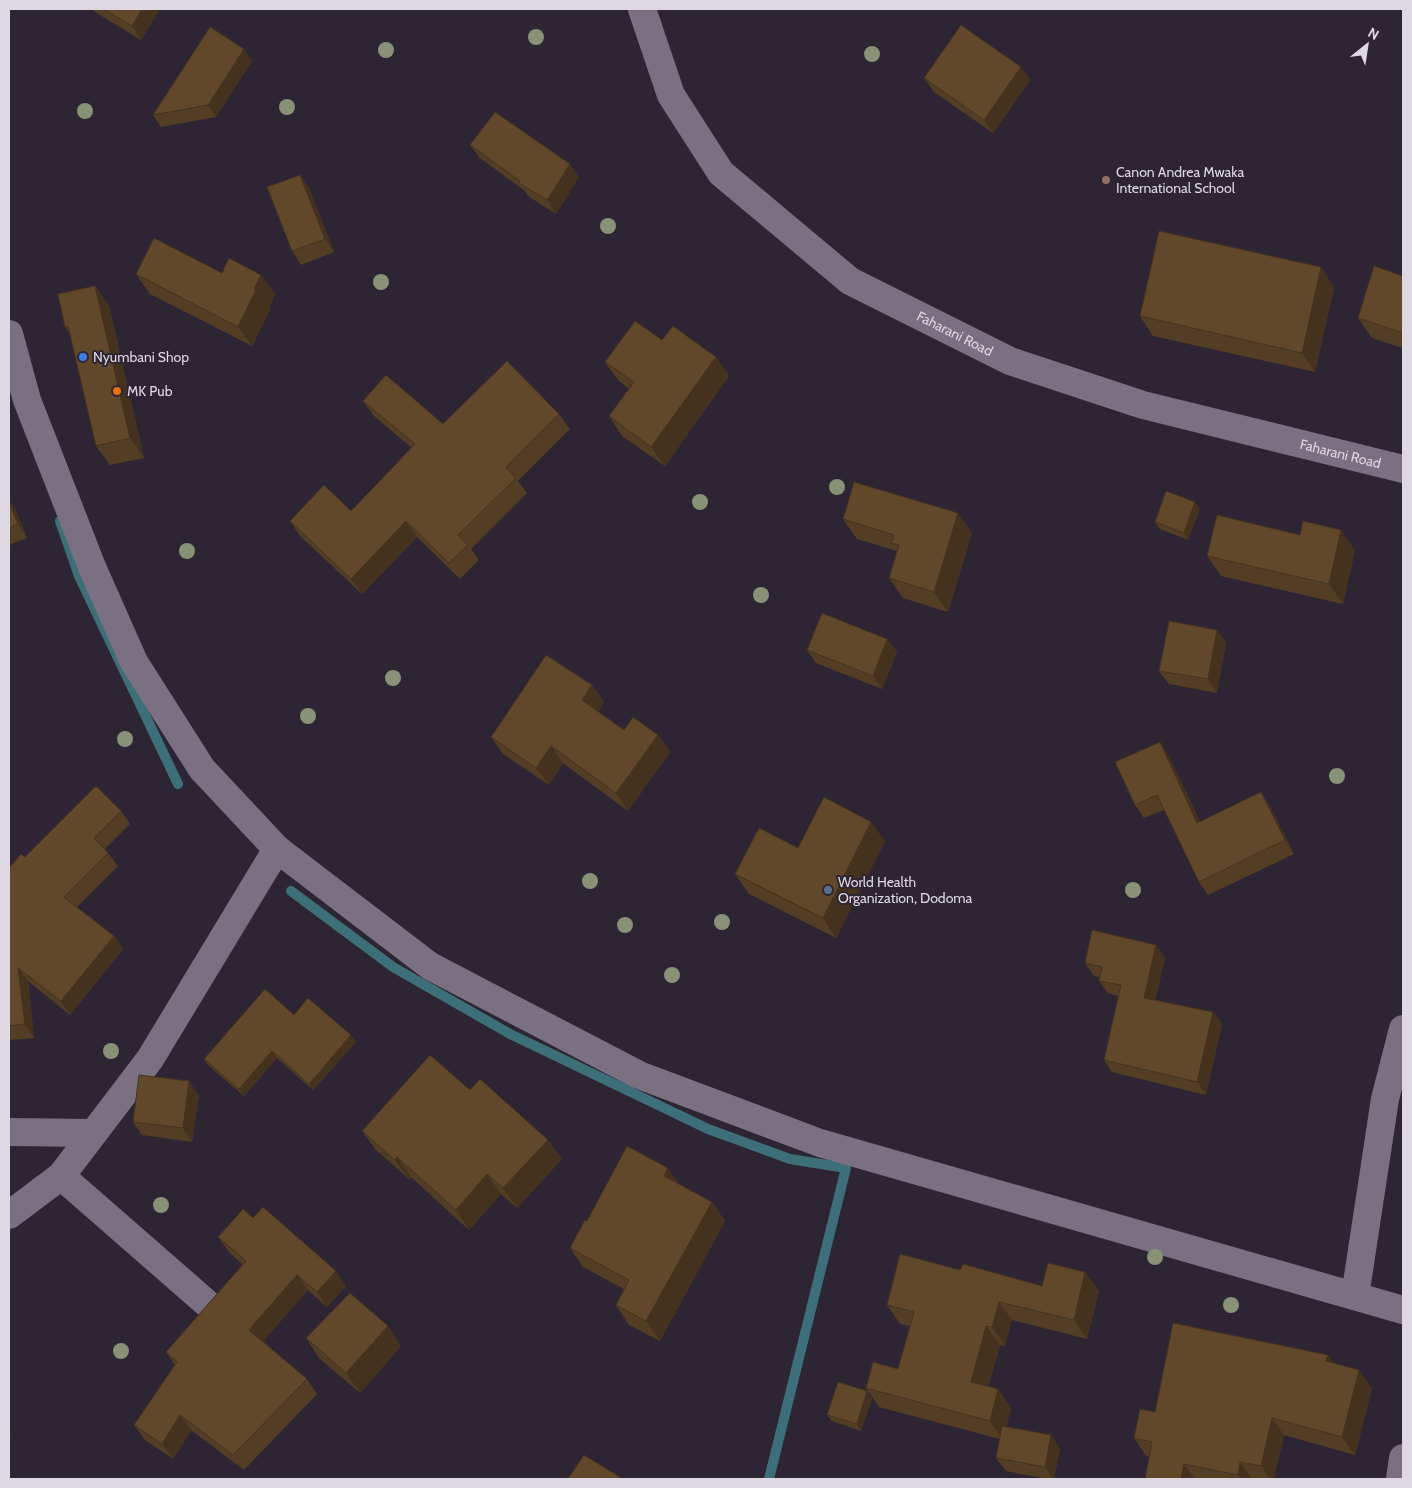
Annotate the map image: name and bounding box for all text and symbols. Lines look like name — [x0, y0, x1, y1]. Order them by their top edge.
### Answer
north arrow — [1342, 20, 1392, 70]
text: N — [1365, 23, 1382, 44]
place label: Canon Andrea Mwaka International School — [1116, 163, 1244, 197]
marker: Canon Andrea Mwaka International School — [1100, 174, 1112, 186]
street label: Faharani Road — [914, 307, 996, 360]
place label: Nyumbani Shop — [93, 348, 189, 366]
marker: Nyumbani Shop — [77, 351, 89, 363]
place label: MK Pub — [127, 382, 173, 400]
marker: MK Pub — [111, 385, 123, 397]
street label: Faharani Road — [1298, 435, 1383, 472]
place label: World Health Organization, Dodoma — [838, 873, 973, 907]
marker: World Health Organization, Dodoma — [822, 884, 834, 896]

